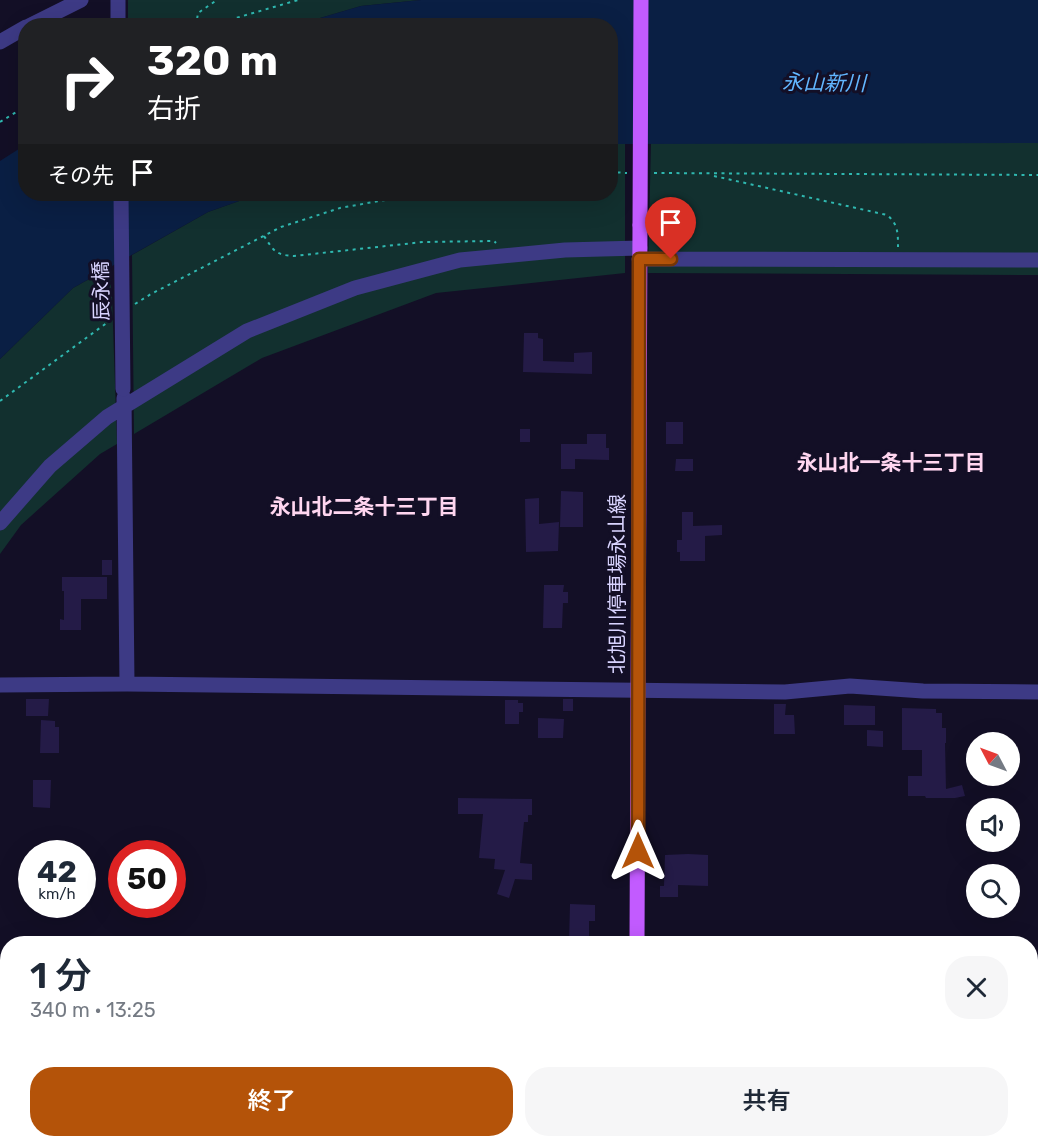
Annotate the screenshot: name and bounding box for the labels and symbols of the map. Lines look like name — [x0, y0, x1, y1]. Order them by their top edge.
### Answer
water label: 永山新川 — [782, 69, 868, 96]
pin — [645, 197, 696, 259]
street label: 辰永橋 — [88, 261, 114, 321]
district label: 永山北一条十三丁目 — [797, 450, 986, 475]
district label: 永山北二条十三丁目 — [270, 494, 459, 519]
street label: 北旭川停車場永山線 — [605, 494, 629, 674]
north arrow — [966, 732, 1020, 786]
position arrow — [606, 819, 670, 883]
speed limit sign: 50 — [108, 840, 186, 918]

